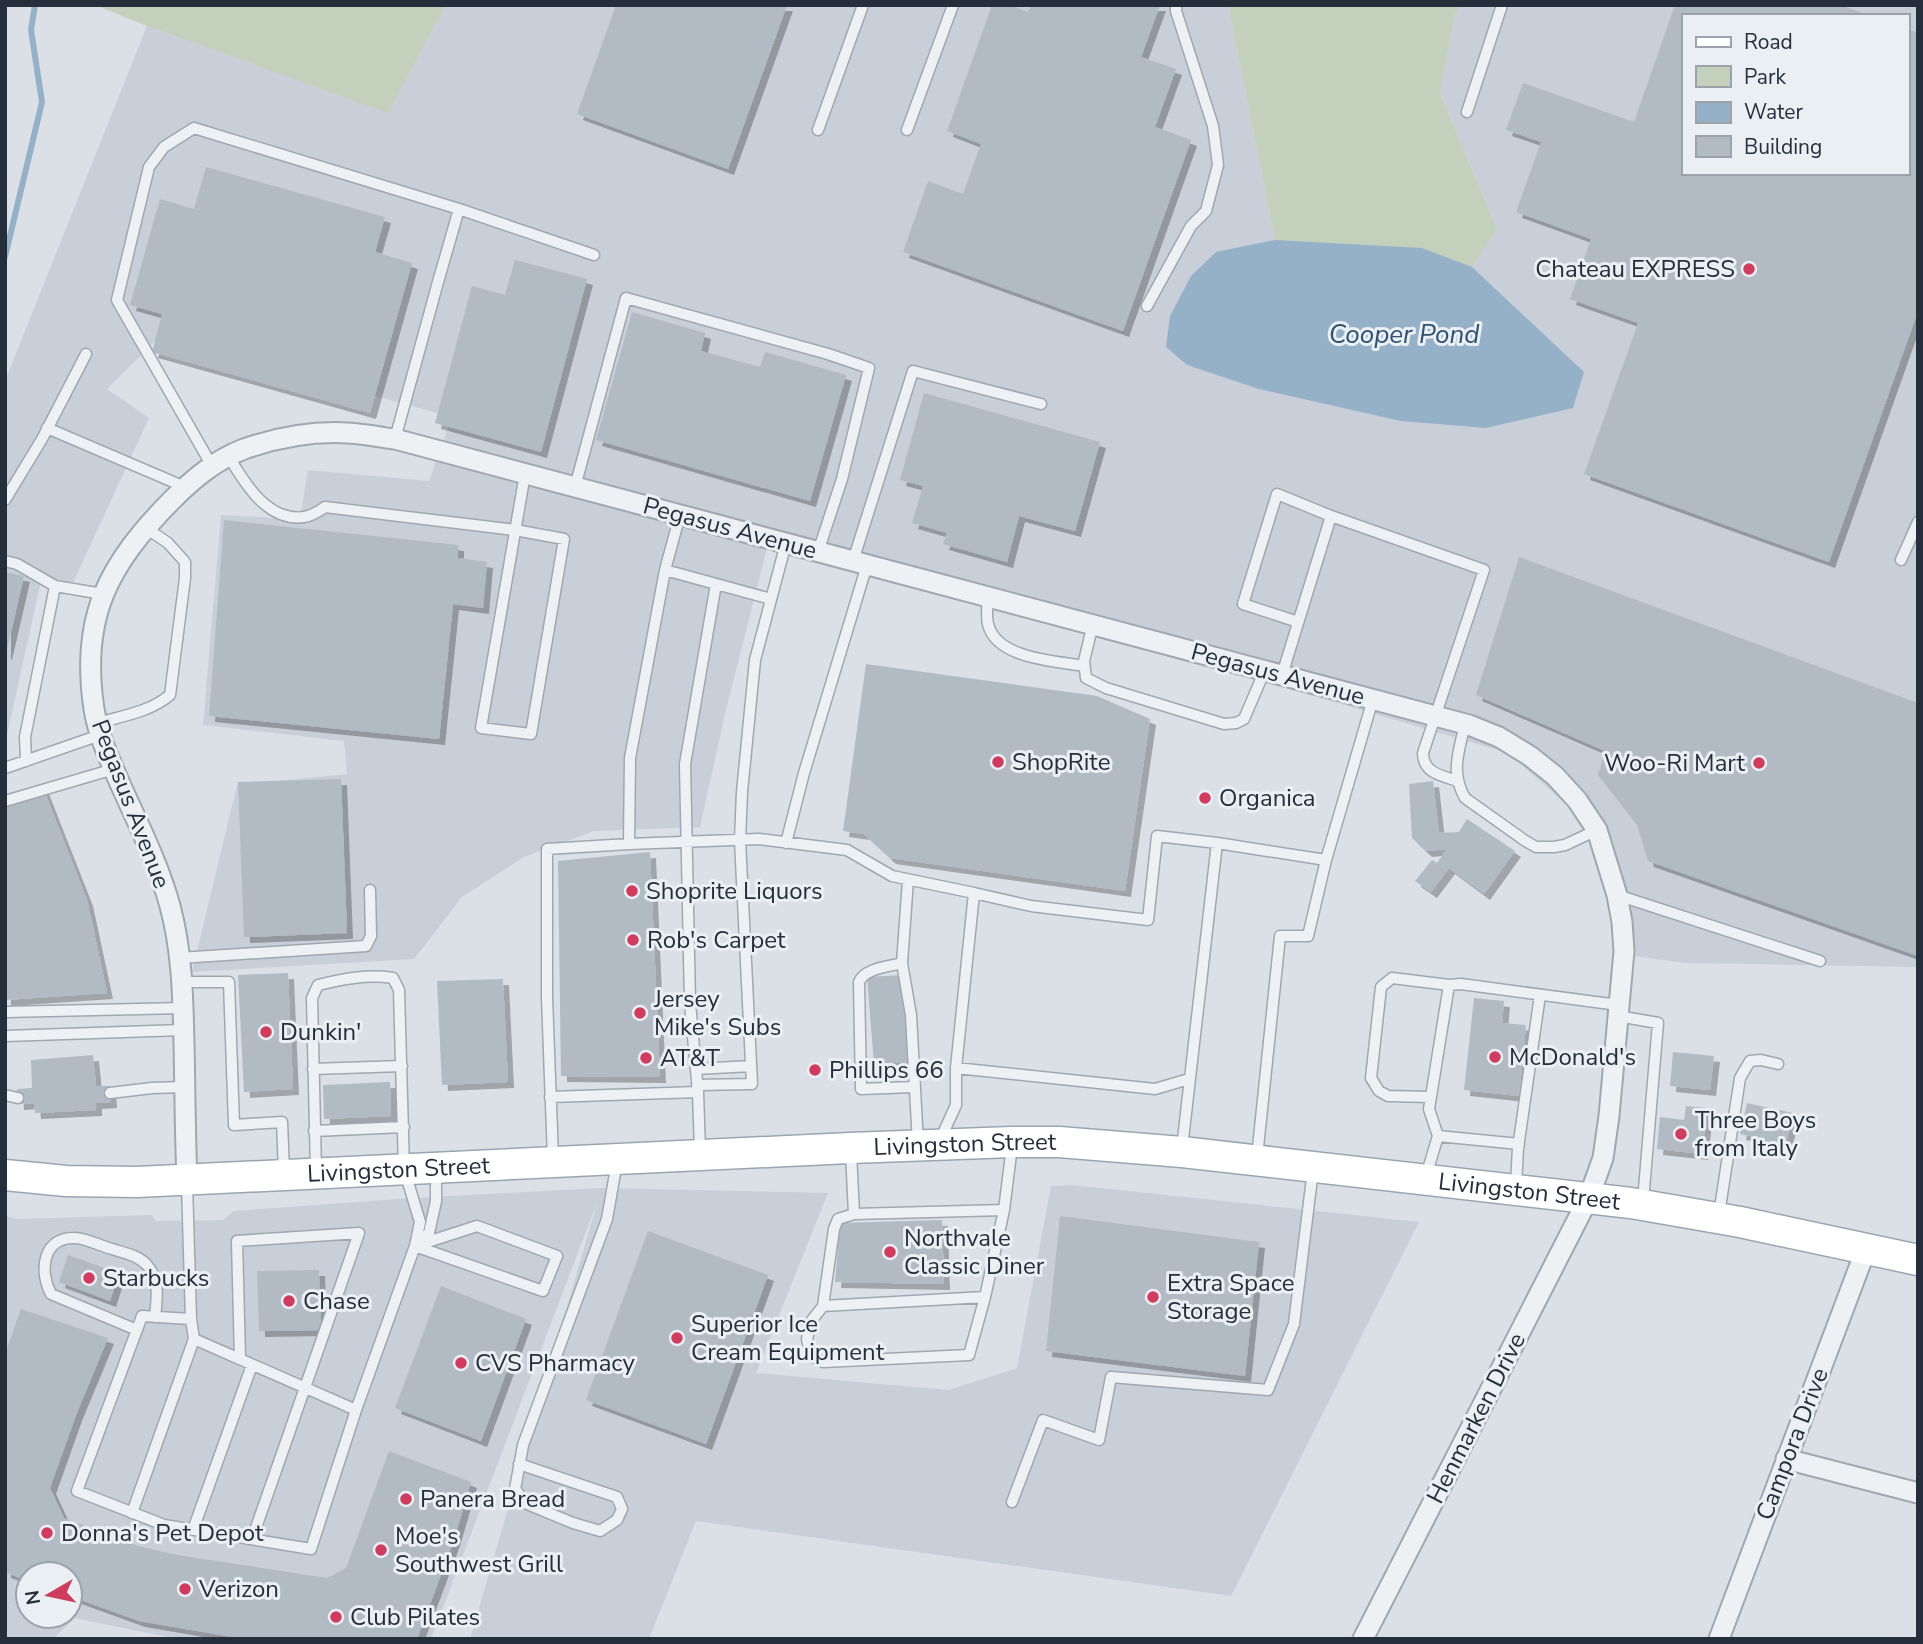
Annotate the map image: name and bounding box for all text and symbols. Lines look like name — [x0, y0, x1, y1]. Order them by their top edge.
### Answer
legend — [1682, 14, 1909, 175]
text: Road — [1744, 28, 1793, 56]
text: Park — [1744, 63, 1786, 91]
text: Water — [1744, 98, 1803, 126]
text: Building — [1744, 133, 1822, 161]
place label: Chateau EXPRESS — [1535, 253, 1735, 285]
marker: Chateau EXPRESS — [1741, 261, 1757, 277]
water label: Cooper Pond — [1329, 317, 1480, 352]
street label: Pegasus Avenue — [640, 489, 820, 567]
street label: Pegasus Avenue — [1188, 635, 1368, 713]
street label: Pegasus Avenue — [84, 715, 178, 893]
place label: ShopRite — [1012, 746, 1110, 778]
place label: Woo-Ri Mart — [1604, 747, 1746, 779]
marker: ShopRite — [990, 754, 1006, 770]
marker: Woo-Ri Mart — [1751, 755, 1767, 771]
place label: Organica — [1219, 782, 1316, 814]
marker: Organica — [1197, 790, 1213, 806]
place label: Shoprite Liquors — [646, 875, 823, 907]
marker: Shoprite Liquors — [624, 883, 640, 899]
place label: Rob's Carpet — [647, 924, 786, 956]
marker: Rob's Carpet — [625, 932, 641, 948]
place label: Jersey Mike's Subs — [653, 983, 781, 1043]
marker: Jersey Mike's Subs — [632, 1005, 648, 1021]
place label: Dunkin' — [280, 1016, 361, 1048]
marker: Dunkin' — [258, 1024, 274, 1040]
place label: McDonald's — [1509, 1041, 1636, 1073]
place label: AT&T — [660, 1042, 720, 1074]
marker: McDonald's — [1487, 1049, 1503, 1065]
marker: AT&T — [638, 1050, 654, 1066]
place label: Phillips 66 — [829, 1054, 944, 1086]
marker: Phillips 66 — [807, 1062, 823, 1078]
place label: Three Boys from Italy — [1695, 1104, 1816, 1164]
street label: Livingston Street — [873, 1126, 1057, 1163]
marker: Three Boys from Italy — [1673, 1126, 1689, 1142]
street label: Livingston Street — [306, 1149, 491, 1190]
street label: Livingston Street — [1437, 1165, 1622, 1218]
place label: Northvale Classic Diner — [904, 1222, 1045, 1282]
marker: Northvale Classic Diner — [882, 1244, 898, 1260]
place label: Starbucks — [103, 1262, 209, 1294]
place label: Extra Space Storage — [1167, 1267, 1294, 1327]
marker: Starbucks — [81, 1270, 97, 1286]
place label: Chase — [303, 1285, 370, 1317]
marker: Extra Space Storage — [1145, 1289, 1161, 1305]
marker: Chase — [281, 1293, 297, 1309]
place label: Superior Ice Cream Equipment — [691, 1308, 885, 1368]
street label: Henmarken Drive — [1419, 1327, 1533, 1509]
marker: Superior Ice Cream Equipment — [669, 1330, 685, 1346]
place label: CVS Pharmacy — [475, 1347, 636, 1379]
marker: CVS Pharmacy — [453, 1355, 469, 1371]
street label: Campora Drive — [1748, 1363, 1836, 1525]
place label: Panera Bread — [420, 1483, 565, 1515]
marker: Panera Bread — [398, 1491, 414, 1507]
place label: Donna's Pet Depot — [61, 1517, 264, 1549]
place label: Moe's Southwest Grill — [395, 1520, 563, 1580]
marker: Donna's Pet Depot — [39, 1525, 55, 1541]
marker: Moe's Southwest Grill — [373, 1542, 389, 1558]
north arrow — [14, 1560, 84, 1630]
place label: Verizon — [198, 1573, 279, 1605]
marker: Verizon — [177, 1581, 193, 1597]
text: N — [19, 1588, 47, 1607]
place label: Club Pilates — [350, 1601, 480, 1633]
marker: Club Pilates — [328, 1609, 344, 1625]

